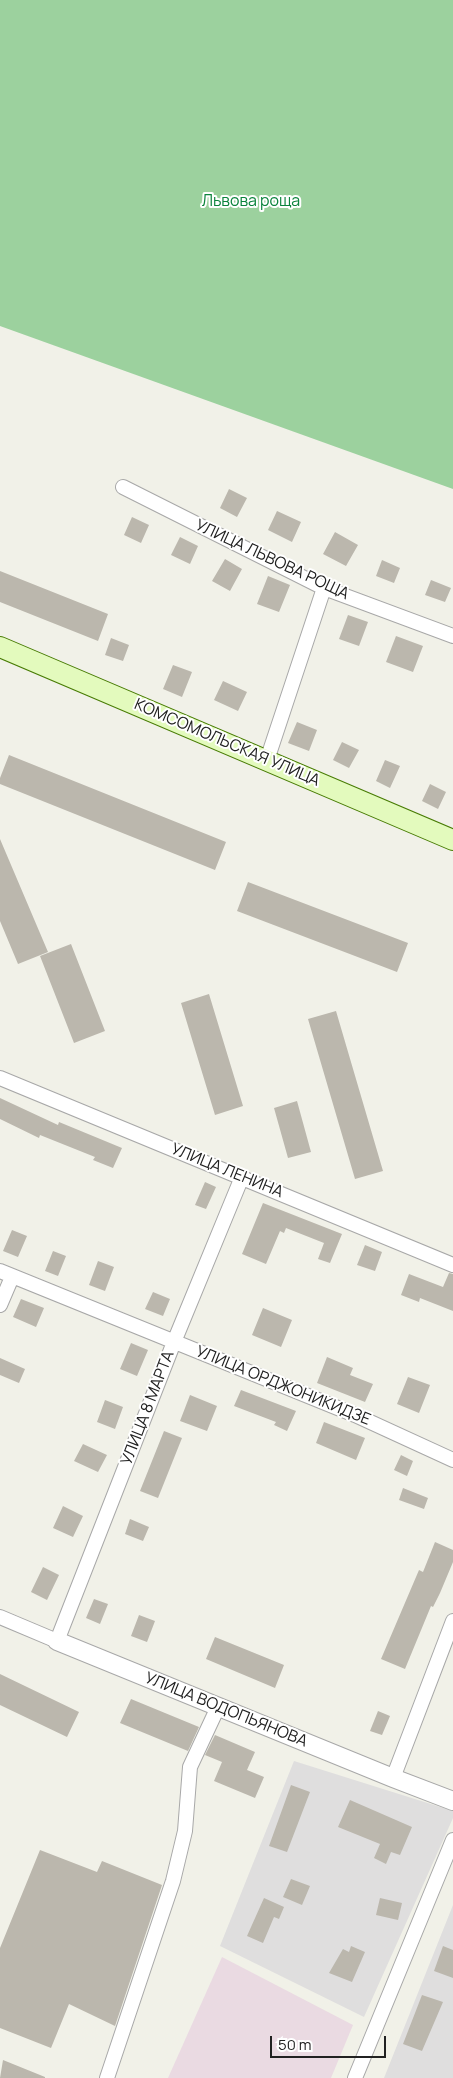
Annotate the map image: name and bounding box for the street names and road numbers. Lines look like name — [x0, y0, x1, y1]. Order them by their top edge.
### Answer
street label: УЛИЦА ЛЬВОВА РОЩА — [192, 516, 352, 604]
street label: КОМСОМОЛЬСКАЯ УЛИЦА — [131, 695, 323, 791]
street label: УЛИЦА ЛЕНИНА — [168, 1140, 286, 1202]
street label: УЛИЦА ОРДЖОНИКИДЗЕ — [193, 1342, 373, 1430]
street label: УЛИЦА 8 МАРТА — [117, 1348, 179, 1468]
street label: УЛИЦА ВОДОПЬЯНОВА — [142, 1669, 310, 1751]

